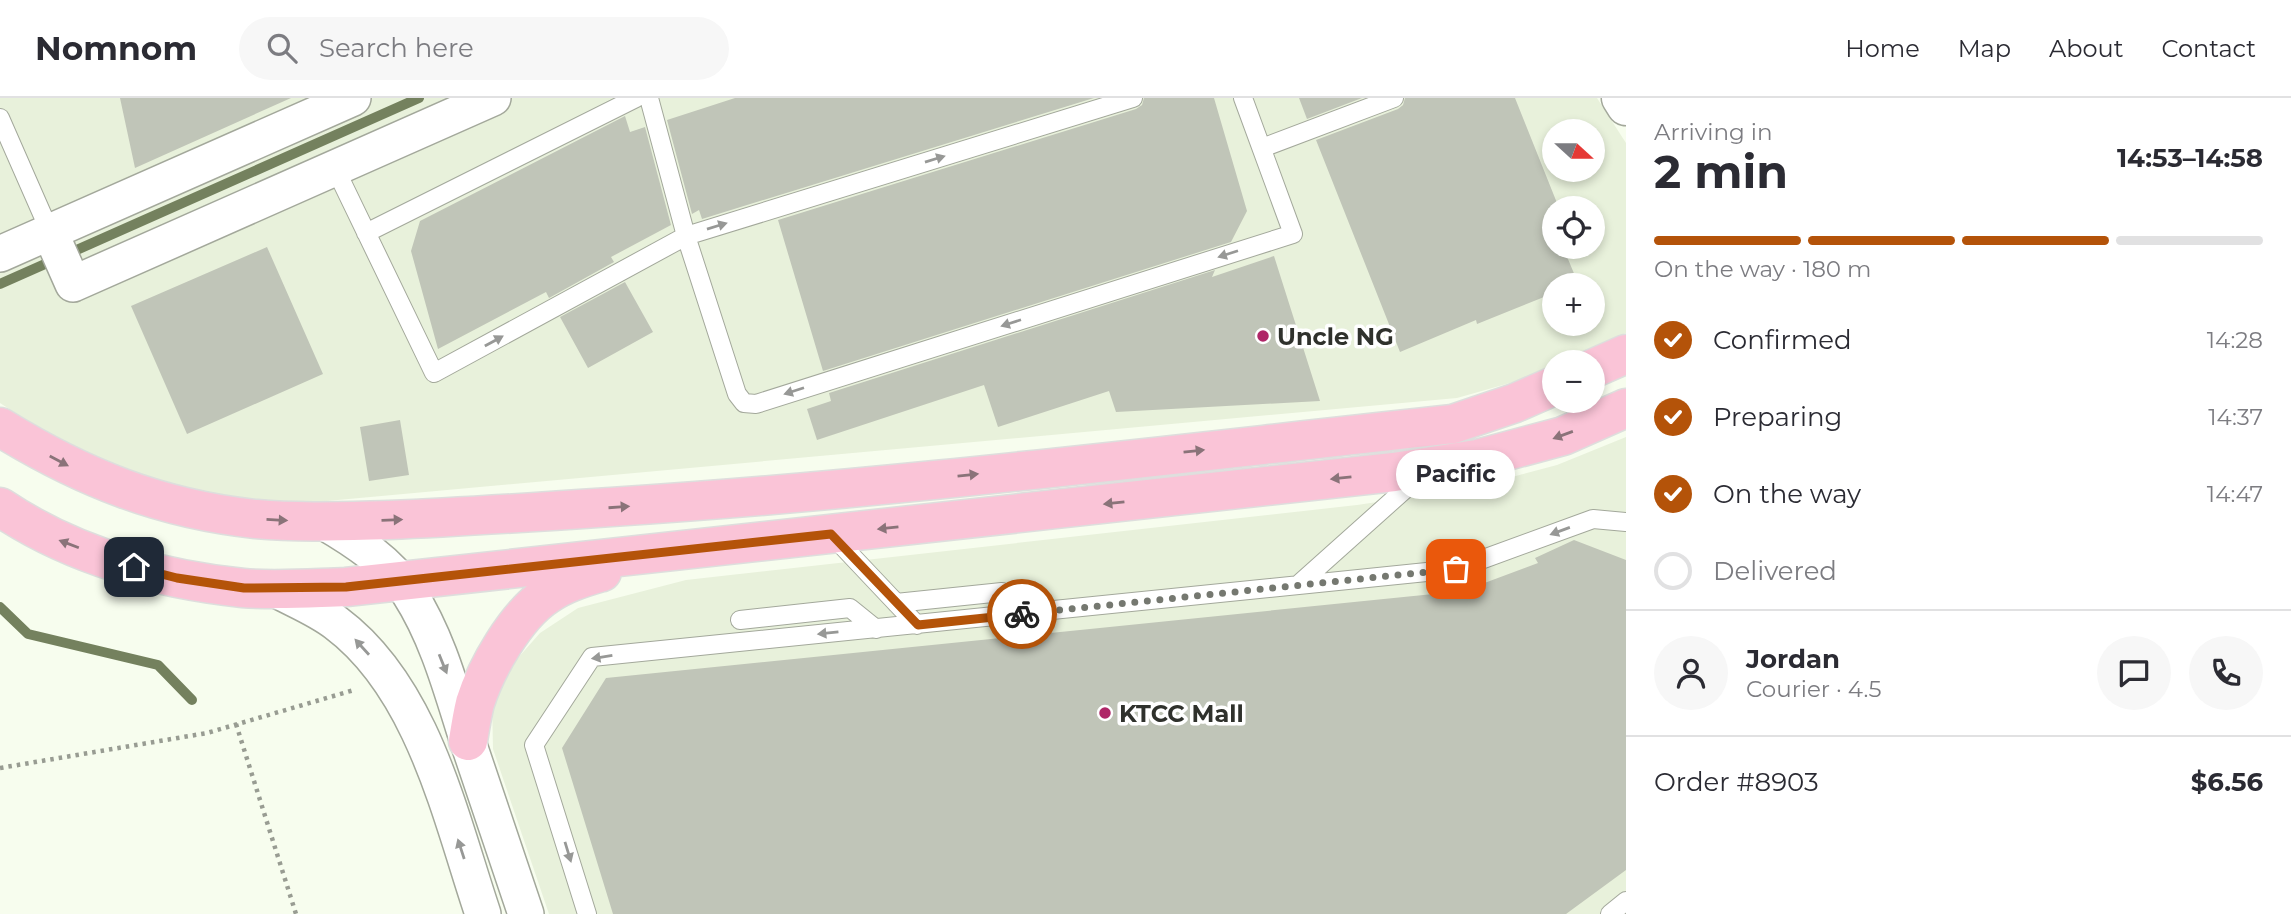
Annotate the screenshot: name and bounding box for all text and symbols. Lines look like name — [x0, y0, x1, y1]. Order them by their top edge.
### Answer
search box — [239, 17, 729, 80]
text: Nomnom — [35, 28, 197, 68]
icon: search — [263, 29, 301, 67]
text: Search here — [319, 32, 474, 64]
text: Home — [1845, 34, 1920, 63]
text: Map — [1958, 34, 2011, 63]
text: About — [2049, 34, 2123, 63]
text: Contact — [2161, 34, 2256, 63]
text: Arriving in — [1654, 118, 1773, 146]
north arrow — [1542, 119, 1605, 182]
map controls — [1542, 119, 1605, 413]
text: 14:53–14:58 — [2117, 142, 2263, 174]
text: 2 min — [1654, 143, 1788, 200]
one-way arrow — [924, 154, 945, 164]
button: locate — [1542, 196, 1605, 259]
one-way arrow — [707, 221, 728, 231]
one-way arrow — [1218, 250, 1239, 260]
text: On the way · 180 m — [1654, 255, 1872, 283]
button: + — [1542, 273, 1605, 336]
one-way arrow — [1001, 318, 1022, 329]
icon: check — [1654, 321, 1692, 359]
place label: Uncle NG — [1277, 322, 1394, 351]
text: Confirmed — [1713, 324, 1852, 356]
text: 14:28 — [2207, 326, 2263, 354]
marker: Uncle NG — [1255, 328, 1271, 344]
one-way arrow — [484, 335, 503, 347]
button: − — [1542, 350, 1605, 413]
one-way arrow — [784, 387, 805, 397]
icon: check — [1654, 398, 1692, 436]
text: Preparing — [1713, 401, 1842, 433]
text: 14:37 — [2208, 403, 2263, 431]
one-way arrow — [1553, 430, 1574, 441]
one-way arrow — [1183, 446, 1205, 457]
callout: Pacific — [1396, 450, 1516, 499]
one-way arrow — [49, 456, 69, 467]
text: Pacific — [1415, 460, 1496, 488]
one-way arrow — [957, 469, 979, 480]
one-way arrow — [1329, 472, 1351, 483]
icon: check — [1654, 475, 1692, 513]
text: On the way — [1713, 478, 1861, 510]
text: 14:47 — [2207, 480, 2263, 508]
one-way arrow — [1103, 497, 1125, 508]
one-way arrow — [608, 501, 630, 512]
one-way arrow — [266, 514, 288, 525]
one-way arrow — [381, 514, 403, 525]
one-way arrow — [877, 523, 899, 534]
one-way arrow — [1550, 525, 1571, 536]
pin — [104, 537, 164, 597]
one-way arrow — [58, 539, 79, 550]
pin — [1426, 539, 1486, 599]
icon: home — [115, 548, 153, 586]
icon: bag — [1437, 550, 1475, 588]
text: Delivered — [1713, 555, 1837, 587]
courier — [987, 579, 1057, 649]
icon: bike — [1003, 595, 1041, 633]
one-way arrow — [817, 628, 839, 639]
button: person — [1654, 636, 1728, 710]
button: chat — [2097, 636, 2171, 710]
button: phone — [2189, 636, 2263, 710]
one-way arrow — [354, 638, 370, 656]
text: Jordan — [1746, 643, 1840, 675]
one-way arrow — [591, 652, 613, 663]
one-way arrow — [437, 654, 448, 675]
text: Courier · 4.5 — [1746, 675, 1881, 703]
place label: KTCC Mall — [1119, 699, 1244, 728]
marker: KTCC Mall — [1097, 705, 1113, 721]
text: Order #8903 — [1654, 766, 1819, 798]
text: $6.56 — [2191, 766, 2263, 798]
one-way arrow — [455, 839, 466, 860]
one-way arrow — [563, 842, 573, 863]

